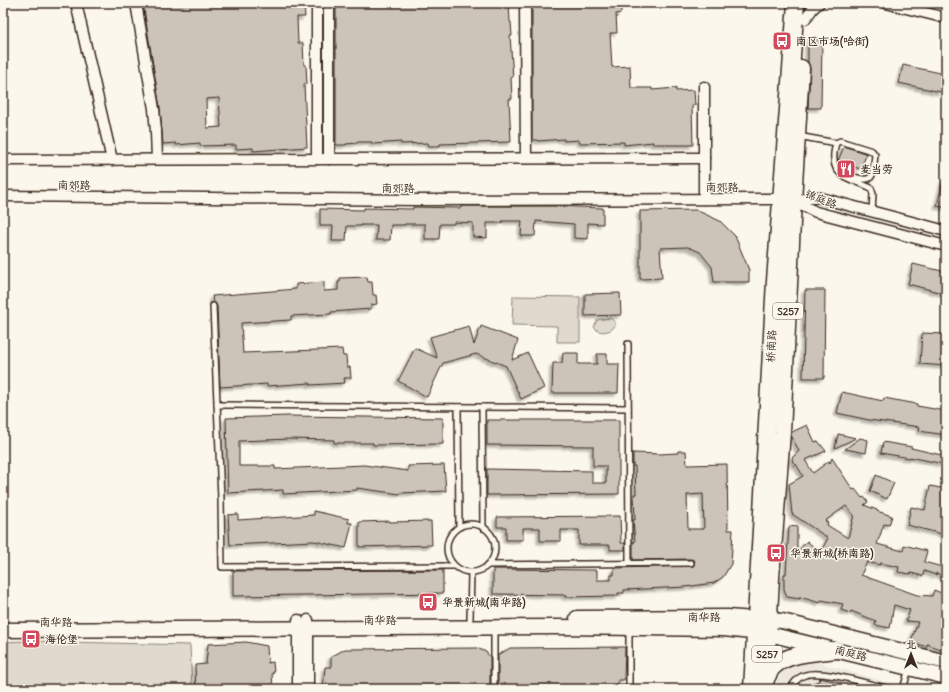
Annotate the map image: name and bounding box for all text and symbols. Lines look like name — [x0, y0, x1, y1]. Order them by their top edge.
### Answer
bus stop icon: 南区市场(哈街) — [771, 30, 793, 52]
place label: 南区市场(哈街) — [796, 34, 869, 49]
restaurant icon: 麦当劳 — [835, 158, 857, 180]
place label: 麦当劳 — [860, 162, 893, 176]
street label: 南郊路 — [57, 178, 91, 192]
street label: 南郊路 — [706, 180, 739, 194]
street label: 南郊路 — [382, 181, 415, 195]
street label: 锦庭路 — [803, 187, 839, 211]
road number: S257 — [773, 303, 803, 319]
street label: 桥南路 — [763, 329, 779, 363]
bus stop icon: 华景新城(桥南路) — [765, 542, 787, 564]
place label: 华景新城(桥南路) — [790, 546, 874, 561]
bus stop icon: 华景新城(南华路) — [417, 591, 439, 613]
place label: 华景新城(南华路) — [442, 595, 526, 610]
street label: 南华路 — [688, 610, 721, 624]
street label: 南华路 — [364, 613, 397, 627]
street label: 南华路 — [40, 615, 73, 629]
bus stop icon: 海伦堡 — [20, 628, 42, 650]
place label: 海伦堡 — [45, 632, 78, 646]
north arrow — [891, 634, 931, 674]
text: 北 — [906, 637, 917, 651]
street label: 南庭路 — [833, 642, 869, 664]
road number: S257 — [752, 646, 782, 662]

